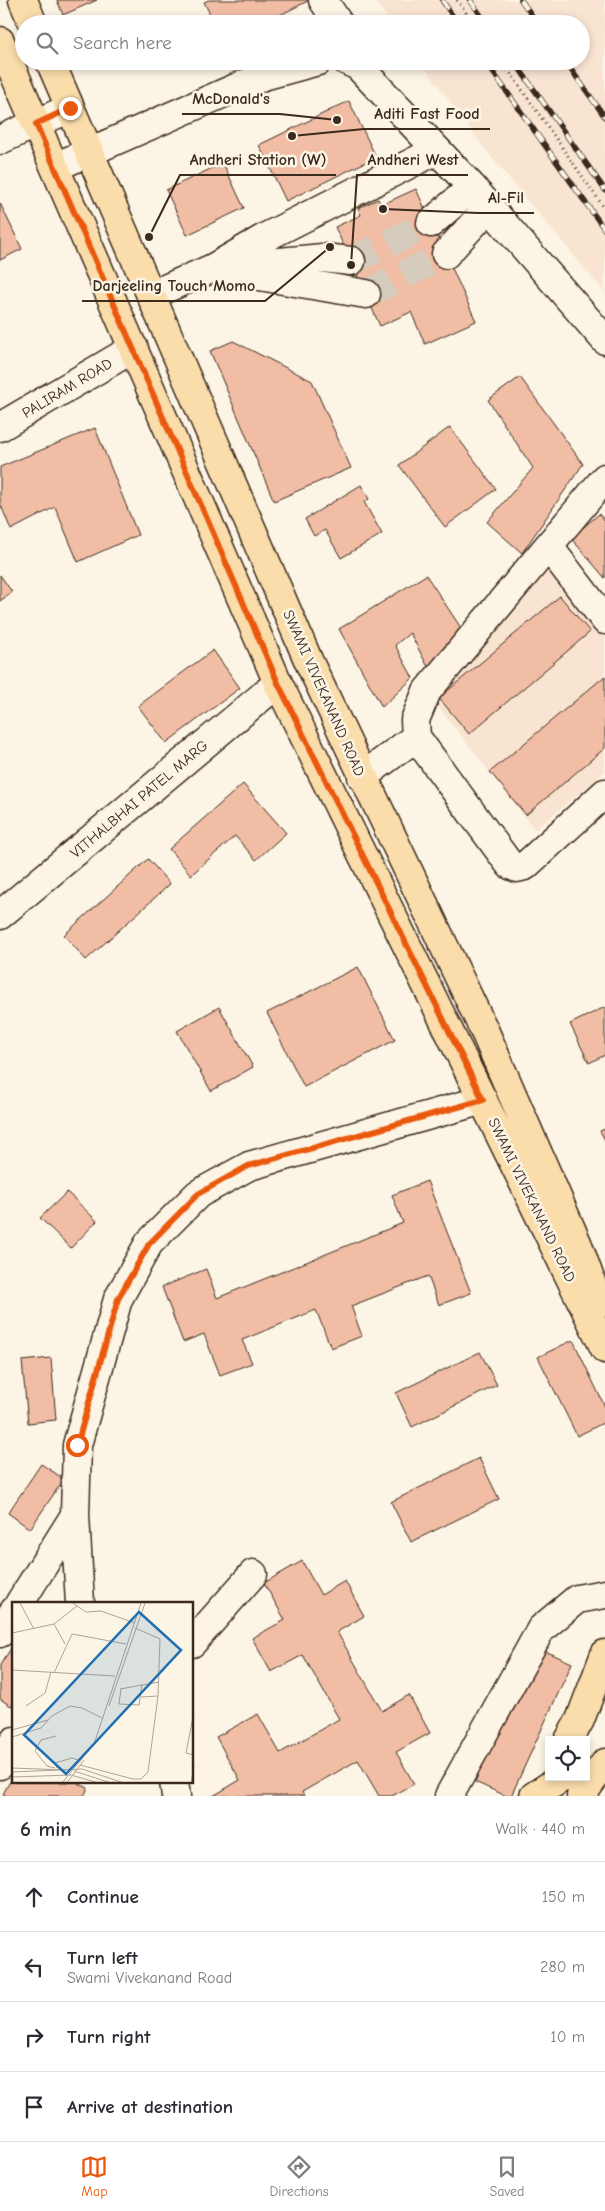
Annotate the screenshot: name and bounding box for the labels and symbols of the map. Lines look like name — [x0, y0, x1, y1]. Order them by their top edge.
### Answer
callout: McDonald's — [182, 83, 280, 114]
text: McDonald's — [192, 90, 270, 108]
route end — [59, 97, 82, 120]
callout: Aditi Fast Food — [364, 98, 490, 129]
text: Aditi Fast Food — [374, 105, 480, 123]
callout: Andheri Station (W) — [180, 144, 336, 175]
callout: Andheri West — [357, 144, 468, 175]
text: Andheri Station (W) — [190, 151, 326, 169]
text: Andheri West — [368, 151, 459, 169]
callout: Al-Fil — [478, 182, 534, 213]
text: Al-Fil — [488, 189, 524, 207]
callout: Darjeeling Touch Momo — [82, 270, 265, 301]
text: Darjeeling Touch Momo — [93, 277, 255, 295]
street label: PALIRAM ROAD — [19, 354, 115, 422]
street label: SWAMI VIVEKANAND ROAD — [279, 607, 369, 779]
street label: VITHALBHAI PATEL MARG — [66, 736, 212, 862]
street label: SWAMI VIVEKANAND ROAD — [484, 1115, 580, 1285]
route start — [66, 1434, 89, 1457]
inset map — [12, 1602, 194, 1784]

